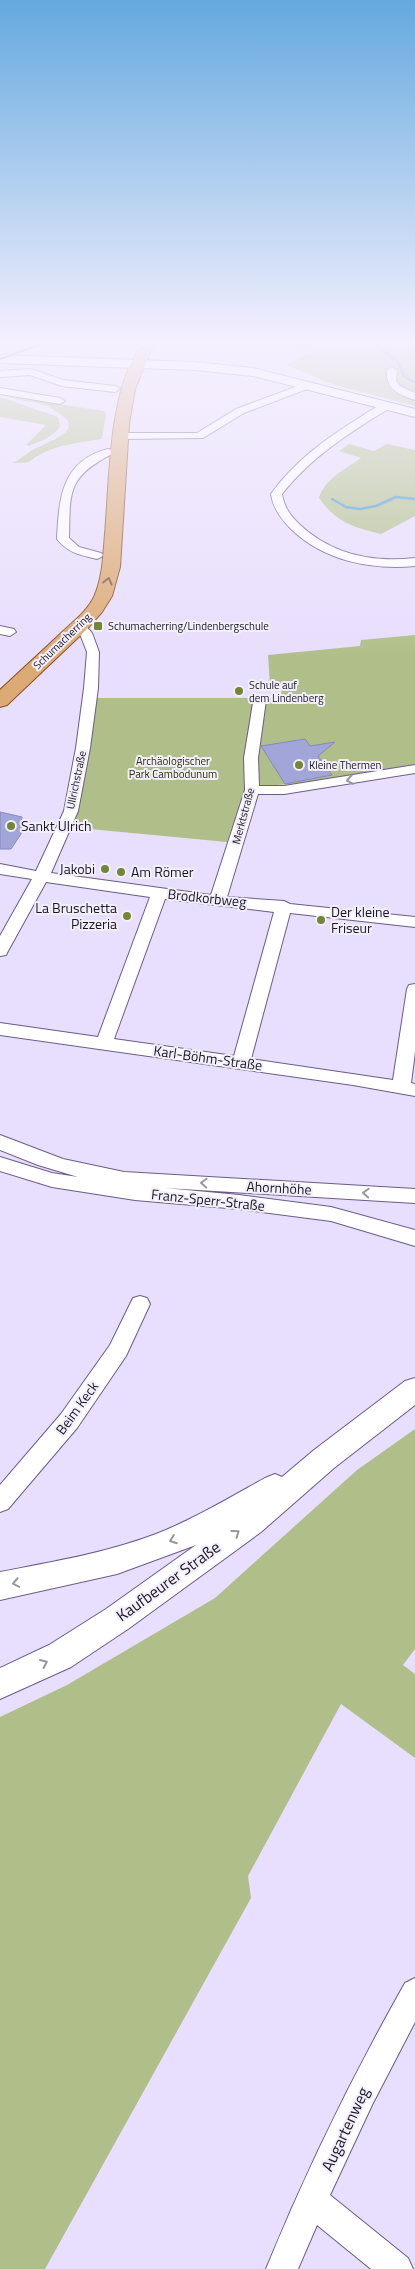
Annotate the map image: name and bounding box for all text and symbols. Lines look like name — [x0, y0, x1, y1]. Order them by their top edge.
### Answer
one-way arrow — [102, 576, 113, 585]
street label: Schumacherring — [29, 609, 95, 673]
place label: Schumacherring/Lindenbergschule — [108, 618, 269, 634]
marker: Schumacherring/Lindenbergschule — [92, 620, 104, 632]
place label: Schule auf dem Lindenberg — [249, 677, 324, 706]
marker: Schule auf dem Lindenberg — [233, 685, 245, 697]
street label: Ullrichstraße — [62, 749, 90, 811]
park label: Archäologischer Park Cambodunum — [129, 753, 217, 782]
place label: Kleine Thermen — [309, 757, 381, 773]
marker: Kleine Thermen — [293, 759, 305, 771]
one-way arrow — [345, 775, 354, 785]
street label: Merktstraße — [228, 786, 258, 846]
place label: Sankt Ulrich — [21, 815, 92, 836]
marker: Sankt Ulrich — [5, 820, 17, 832]
place label: Jakobi — [60, 858, 95, 879]
place label: Am Römer — [131, 861, 194, 882]
marker: Jakobi — [99, 863, 111, 875]
marker: Am Römer — [115, 866, 127, 878]
street label: Brodkorbweg — [167, 883, 247, 912]
place label: La Bruschetta Pizzeria — [35, 897, 117, 934]
place label: Der kleine Friseur — [331, 901, 390, 938]
marker: La Bruschetta Pizzeria — [121, 910, 133, 922]
marker: Der kleine Friseur — [315, 914, 327, 926]
street label: Karl-Böhm-Straße — [152, 1039, 264, 1076]
street label: Ahornhöhe — [246, 1175, 312, 1200]
one-way arrow — [200, 1178, 208, 1189]
street label: Franz-Sperr-Straße — [150, 1183, 266, 1216]
one-way arrow — [362, 1187, 370, 1198]
street label: Beim Keck — [50, 1377, 103, 1439]
one-way arrow — [230, 1530, 239, 1538]
one-way arrow — [169, 1534, 178, 1544]
street label: Kaufbeurer Straße — [111, 1535, 225, 1627]
one-way arrow — [12, 1577, 21, 1588]
one-way arrow — [39, 1659, 48, 1670]
street label: Augartenweg — [315, 2083, 375, 2175]

